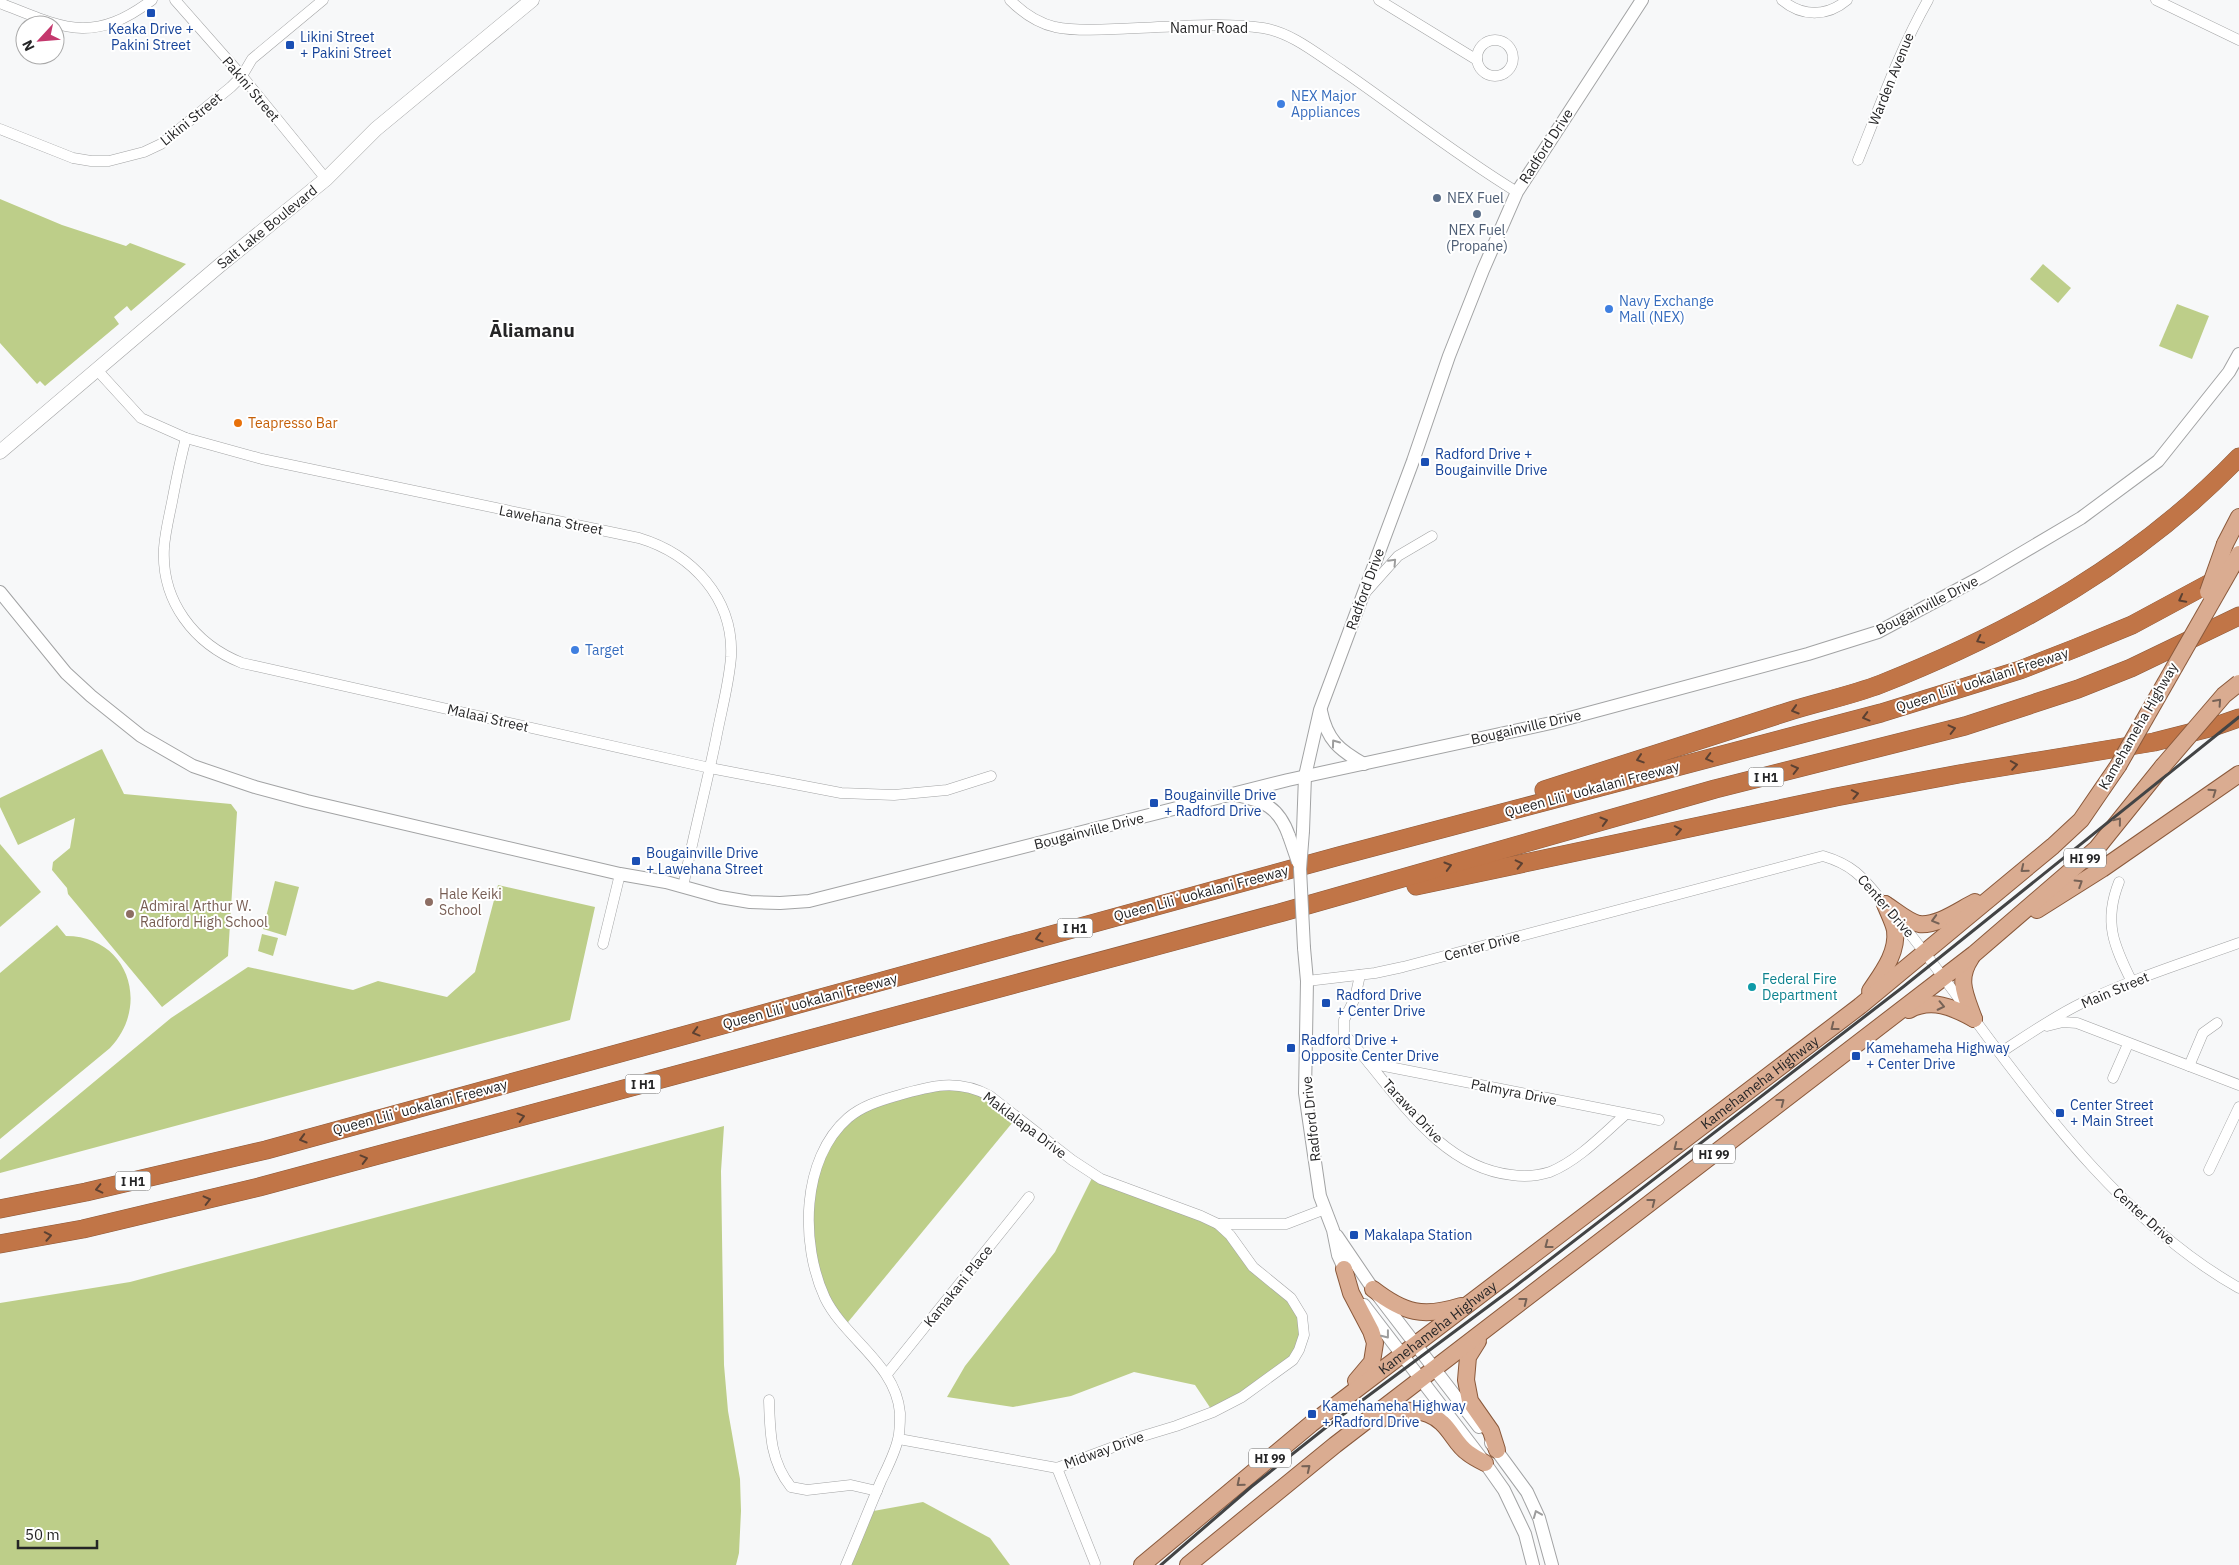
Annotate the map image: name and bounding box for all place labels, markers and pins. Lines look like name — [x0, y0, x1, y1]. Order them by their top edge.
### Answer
marker: Keaka Drive + Pakini Street — [145, 7, 157, 19]
place label: Keaka Drive + Pakini Street — [108, 20, 194, 54]
place label: Likini Street + Pakini Street — [300, 28, 392, 62]
marker: Likini Street + Pakini Street — [284, 39, 296, 51]
place label: NEX Major Appliances — [1291, 87, 1361, 121]
marker: NEX Major Appliances — [1275, 98, 1287, 110]
place label: NEX Fuel — [1447, 189, 1504, 207]
marker: NEX Fuel — [1431, 192, 1443, 204]
marker: NEX Fuel (Propane) — [1471, 208, 1483, 220]
place label: NEX Fuel (Propane) — [1446, 221, 1508, 255]
place label: Navy Exchange Mall (NEX) — [1619, 292, 1714, 326]
marker: Navy Exchange Mall (NEX) — [1603, 303, 1615, 315]
place label: Teapresso Bar — [248, 414, 338, 432]
marker: Teapresso Bar — [232, 417, 244, 429]
place label: Radford Drive + Bougainville Drive — [1435, 445, 1548, 479]
marker: Radford Drive + Bougainville Drive — [1419, 456, 1431, 468]
place label: Target — [585, 641, 624, 659]
marker: Target — [569, 644, 581, 656]
place label: Bougainville Drive + Radford Drive — [1164, 786, 1277, 820]
marker: Bougainville Drive + Radford Drive — [1148, 797, 1160, 809]
place label: Bougainville Drive + Lawehana Street — [646, 844, 763, 878]
marker: Bougainville Drive + Lawehana Street — [630, 855, 642, 867]
place label: Hale Keiki School — [439, 885, 502, 919]
marker: Hale Keiki School — [423, 896, 435, 908]
place label: Admiral Arthur W. Radford High School — [140, 897, 268, 931]
marker: Admiral Arthur W. Radford High School — [124, 908, 136, 920]
place label: Federal Fire Department — [1762, 970, 1838, 1004]
marker: Federal Fire Department — [1746, 981, 1758, 993]
place label: Radford Drive + Center Drive — [1336, 986, 1426, 1020]
marker: Radford Drive + Center Drive — [1320, 997, 1332, 1009]
place label: Radford Drive + Opposite Center Drive — [1301, 1031, 1439, 1065]
place label: Kamehameha Highway + Center Drive — [1866, 1039, 2010, 1073]
marker: Radford Drive + Opposite Center Drive — [1285, 1042, 1297, 1054]
marker: Kamehameha Highway + Center Drive — [1850, 1050, 1862, 1062]
place label: Center Street + Main Street — [2070, 1096, 2154, 1130]
marker: Center Street + Main Street — [2054, 1107, 2066, 1119]
place label: Makalapa Station — [1364, 1226, 1473, 1244]
marker: Makalapa Station — [1348, 1229, 1360, 1241]
place label: Kamehameha Highway + Radford Drive — [1322, 1397, 1466, 1431]
marker: Kamehameha Highway + Radford Drive — [1306, 1408, 1318, 1420]

